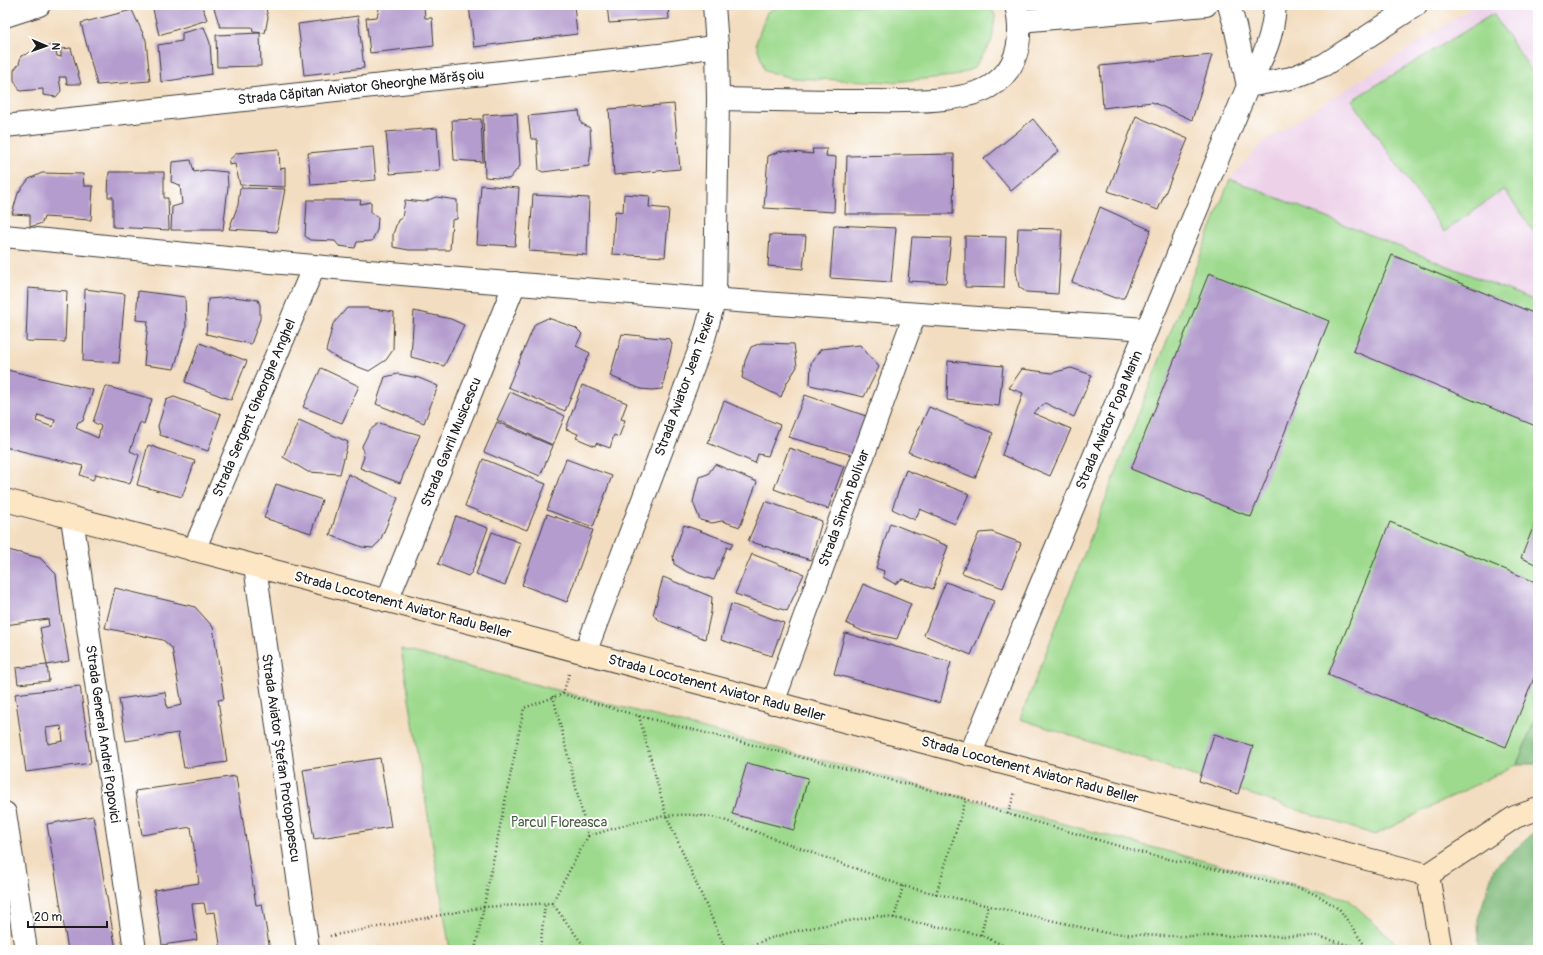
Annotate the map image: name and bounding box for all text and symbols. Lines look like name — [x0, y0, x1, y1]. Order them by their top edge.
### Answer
north arrow — [26, 26, 66, 66]
text: N — [49, 42, 62, 51]
street label: Strada Căpitan Aviator Gheorghe Mărășoiu — [237, 66, 485, 108]
street label: Strada Aviator Jean Texier — [651, 310, 719, 458]
street label: Strada Sergent Gheorghe Anghel — [209, 316, 299, 500]
street label: Strada Aviator Popa Marin — [1072, 348, 1146, 492]
street label: Strada Gavril Musicescu — [417, 375, 485, 509]
street label: Strada Simón Bolívar — [815, 447, 873, 569]
street label: Strada Locotenent Aviator Radu Beller — [292, 568, 514, 642]
street label: Strada General Andrei Popovici — [82, 644, 124, 824]
street label: Strada Locotenent Aviator Radu Beller — [606, 651, 828, 725]
street label: Strada Aviator Ștefan Protopopescu — [258, 653, 304, 863]
street label: Strada Locotenent Aviator Radu Beller — [919, 733, 1141, 807]
park label: Parcul Floreasca — [511, 814, 607, 831]
scale bar — [28, 903, 107, 929]
text: 20 m — [34, 910, 63, 925]

